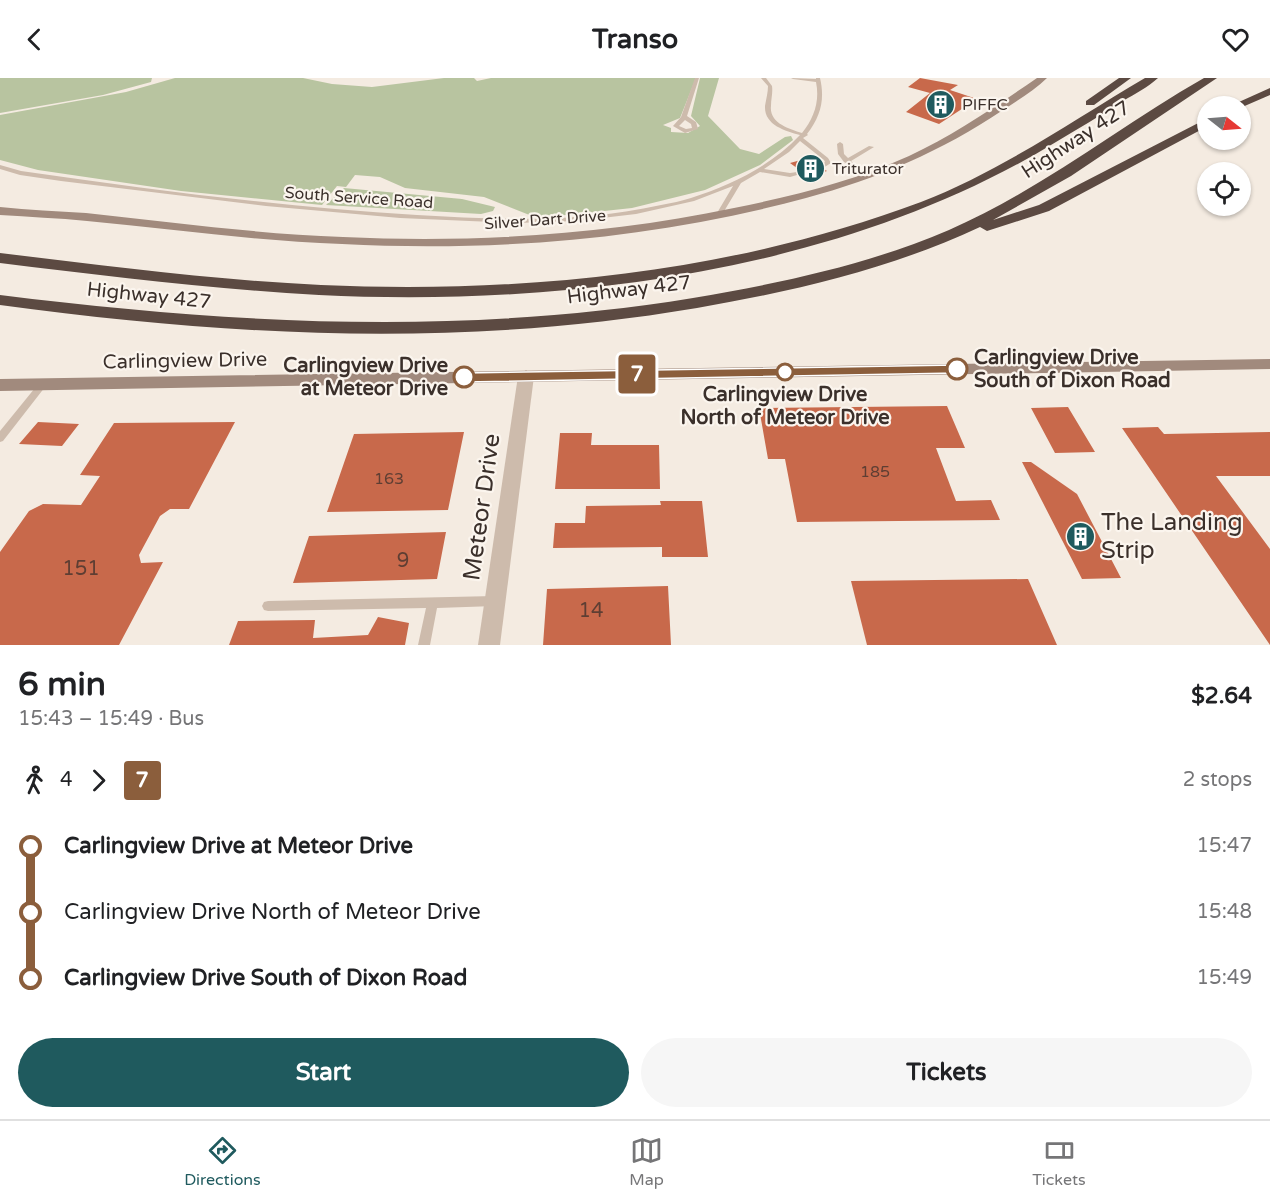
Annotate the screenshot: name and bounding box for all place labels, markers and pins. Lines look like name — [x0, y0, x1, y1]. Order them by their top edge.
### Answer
building icon: PIFFC — [925, 89, 957, 121]
place label: PIFFC — [962, 95, 1008, 115]
building icon: Triturator — [795, 153, 827, 185]
place label: Triturator — [832, 159, 904, 179]
place label: Carlingview Drive South of Dixon Road — [974, 346, 1171, 393]
place label: Carlingview Drive at Meteor Drive — [283, 354, 448, 401]
marker: Carlingview Drive South of Dixon Road — [946, 358, 968, 380]
marker: Carlingview Drive North of Meteor Drive — [776, 363, 794, 381]
marker: Carlingview Drive at Meteor Drive — [453, 366, 475, 388]
place label: Carlingview Drive North of Meteor Drive — [681, 383, 889, 430]
place label: The Landing Strip — [1101, 508, 1243, 565]
building icon: The Landing Strip — [1064, 520, 1096, 552]

